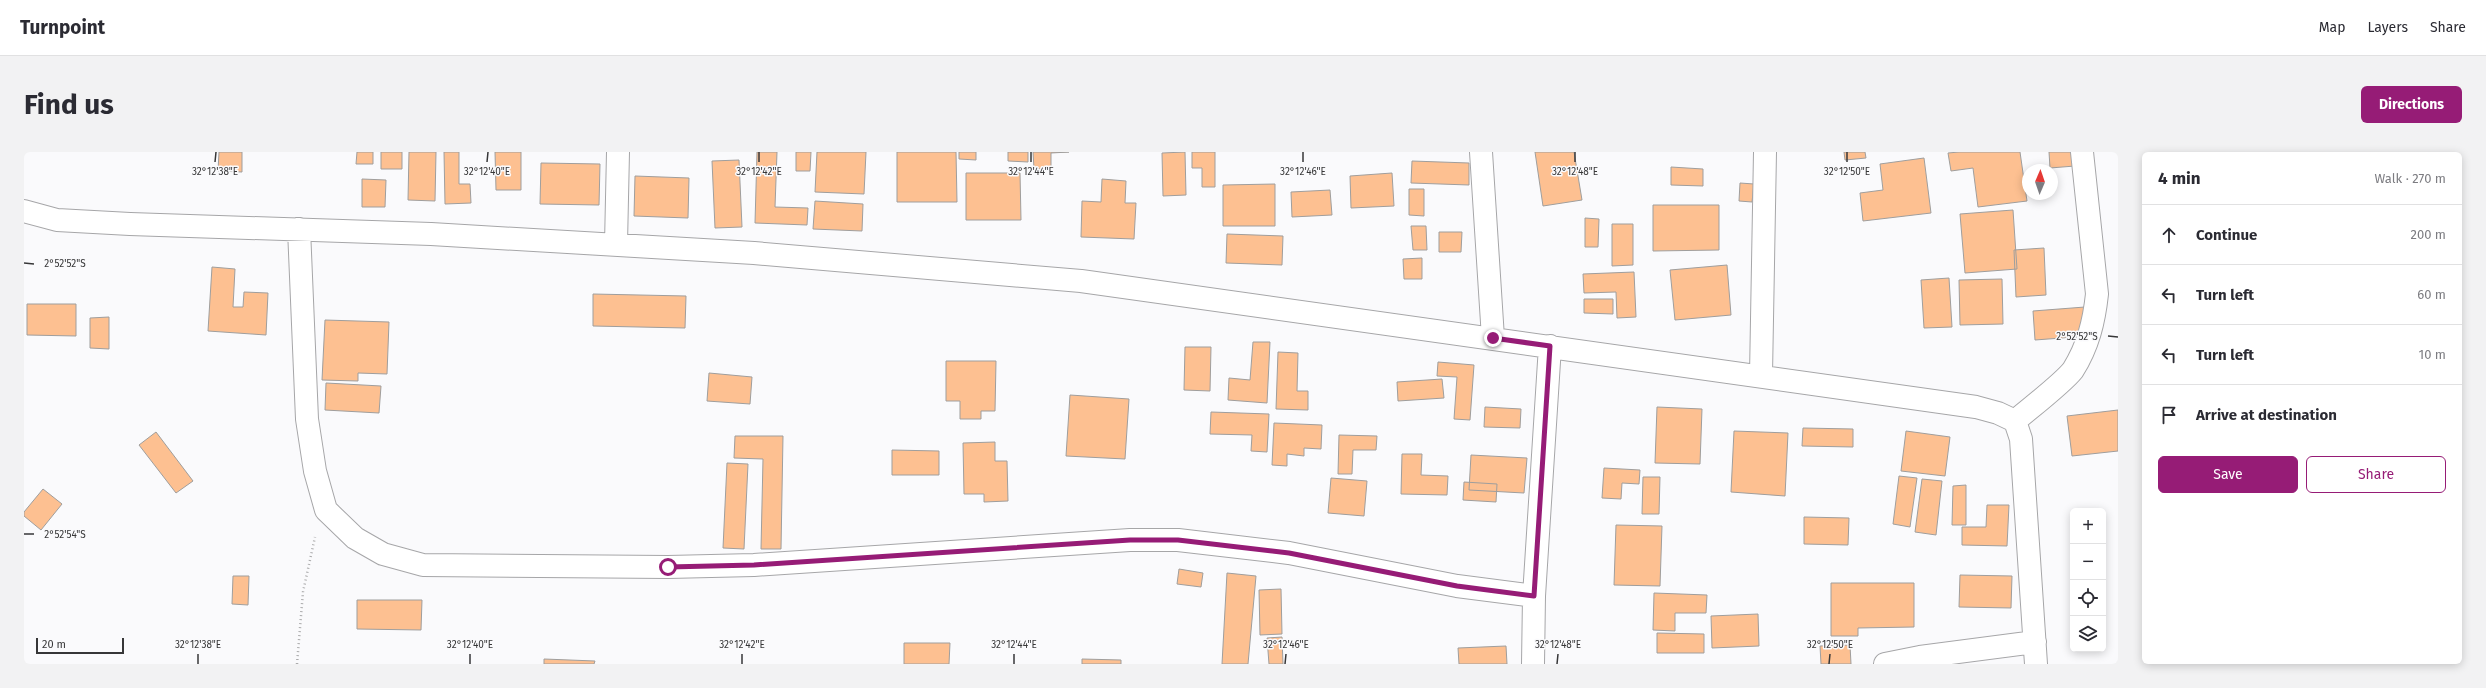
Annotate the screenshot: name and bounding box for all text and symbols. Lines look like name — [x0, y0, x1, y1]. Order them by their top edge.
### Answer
text: Turnpoint — [20, 16, 105, 39]
text: Map — [2319, 19, 2345, 36]
text: Layers — [2367, 19, 2408, 36]
text: Share — [2430, 19, 2466, 36]
button: Directions — [2361, 86, 2462, 123]
text: Find us — [24, 88, 114, 121]
north arrow — [2022, 164, 2058, 200]
text: 32°12'38"E — [192, 166, 238, 178]
text: 32°12'40"E — [464, 166, 510, 178]
text: 32°12'42"E — [736, 166, 782, 178]
text: 32°12'44"E — [1008, 166, 1054, 178]
text: 32°12'46"E — [1280, 166, 1326, 178]
text: 32°12'48"E — [1552, 166, 1598, 178]
text: 32°12'50"E — [1824, 166, 1870, 178]
text: 4 min — [2158, 168, 2201, 189]
text: Walk · 270 m — [2374, 171, 2446, 186]
icon: ahead — [2158, 224, 2180, 246]
text: Continue — [2196, 226, 2257, 244]
text: 200 m — [2410, 227, 2446, 242]
text: 2°52'52"S — [44, 258, 86, 270]
icon: left — [2158, 284, 2180, 306]
text: Turn left — [2196, 286, 2254, 304]
text: 60 m — [2417, 287, 2446, 302]
route end — [1484, 329, 1502, 347]
text: 2°52'52"S — [2056, 331, 2098, 343]
icon: left — [2158, 344, 2180, 366]
text: Turn left — [2196, 346, 2254, 364]
text: 10 m — [2419, 347, 2446, 362]
icon: arrive — [2158, 404, 2180, 426]
text: Arrive at destination — [2196, 406, 2337, 424]
button: Save — [2158, 456, 2298, 493]
button: Share — [2306, 456, 2446, 493]
map controls — [2070, 508, 2106, 652]
button: + — [2070, 508, 2106, 544]
text: 2°52'54"S — [44, 529, 86, 541]
button: − — [2070, 544, 2106, 580]
route start — [659, 558, 677, 576]
button: locate — [2070, 580, 2106, 616]
button: layers — [2070, 616, 2106, 652]
scale bar — [36, 636, 124, 655]
text: 20 m — [42, 638, 66, 651]
text: 32°12'38"E — [175, 639, 221, 651]
text: 32°12'40"E — [447, 639, 493, 651]
text: 32°12'42"E — [719, 639, 765, 651]
text: 32°12'44"E — [991, 639, 1037, 651]
text: 32°12'46"E — [1263, 639, 1309, 651]
text: 32°12'48"E — [1535, 639, 1581, 651]
text: 32°12'50"E — [1807, 639, 1853, 651]

